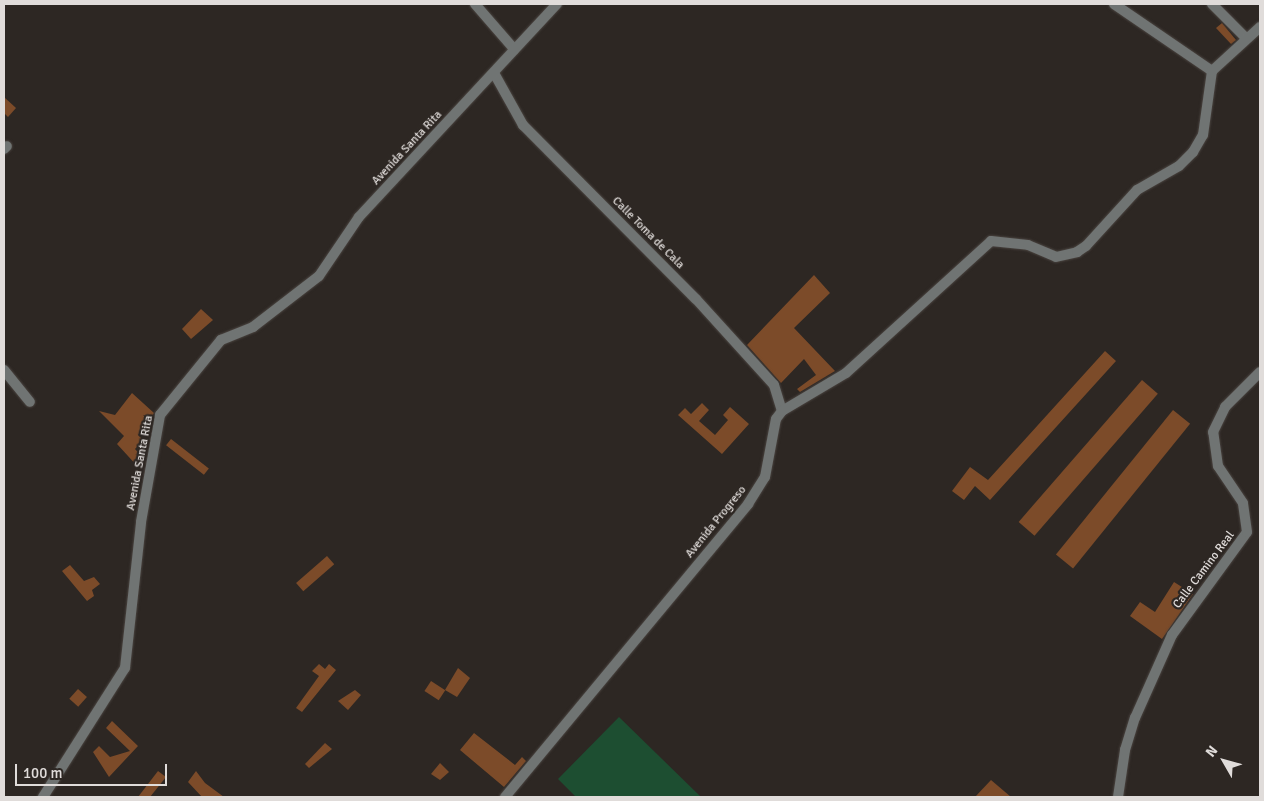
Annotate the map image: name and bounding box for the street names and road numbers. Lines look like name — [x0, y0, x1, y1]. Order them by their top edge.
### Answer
street label: Avenida Santa Rita — [369, 108, 445, 188]
street label: Calle Toma de Cala — [609, 194, 687, 272]
street label: Avenida Santa Rita — [124, 414, 156, 512]
street label: Avenida Progreso — [683, 483, 749, 561]
street label: Calle Camino Real — [1170, 529, 1238, 611]

